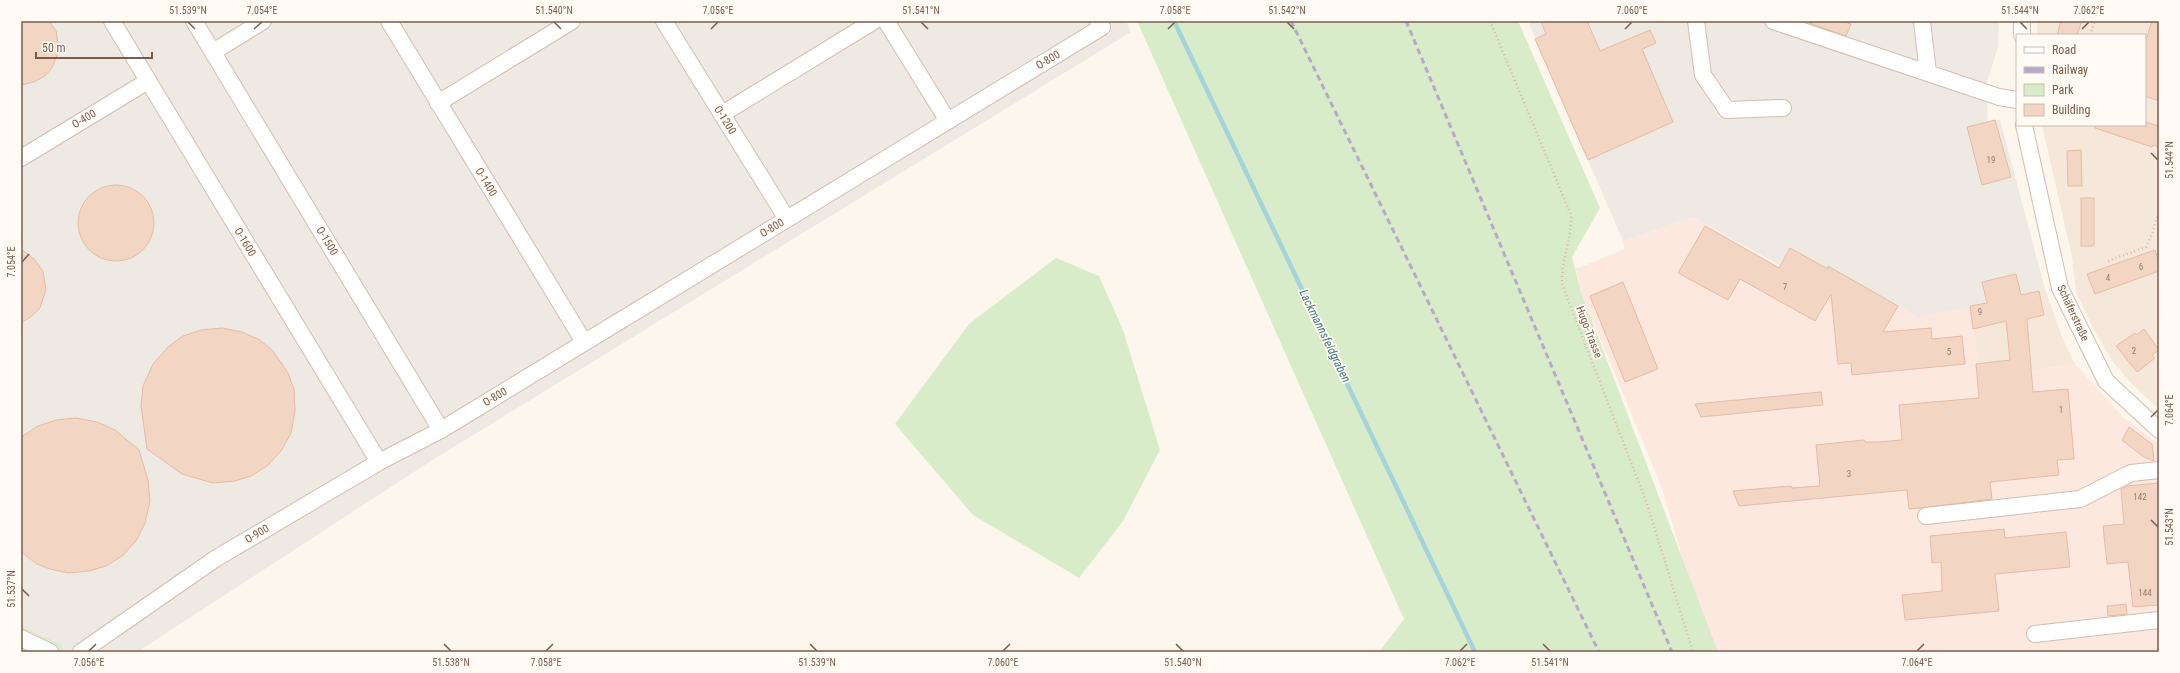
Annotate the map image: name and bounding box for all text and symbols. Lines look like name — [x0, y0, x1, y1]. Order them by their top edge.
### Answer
text: 51.539°N — [169, 5, 207, 16]
text: 7.054°E — [246, 5, 278, 16]
text: 51.540°N — [535, 5, 573, 16]
text: 7.056°E — [702, 5, 734, 16]
text: 51.541°N — [902, 5, 940, 16]
text: 7.058°E — [1159, 5, 1191, 16]
text: 51.542°N — [1268, 5, 1306, 16]
text: 7.060°E — [1616, 5, 1648, 16]
text: 51.544°N — [2001, 5, 2039, 16]
text: 7.062°E — [2073, 5, 2105, 16]
scale bar — [36, 34, 152, 60]
legend — [2016, 34, 2146, 126]
text: 50 m — [42, 41, 66, 55]
text: Road — [2052, 43, 2076, 57]
street label: O-800 — [1034, 48, 1062, 72]
text: Railway — [2052, 63, 2088, 77]
text: Park — [2052, 83, 2074, 97]
street label: O-1200 — [711, 103, 739, 137]
text: Building — [2052, 103, 2090, 117]
street label: O-400 — [70, 107, 98, 131]
text: 51.544°N — [2164, 141, 2175, 179]
house number: 19 — [1987, 155, 1995, 165]
street label: O-1400 — [472, 165, 500, 199]
street label: O-800 — [758, 216, 786, 240]
street label: O-1500 — [313, 224, 341, 258]
street label: O-1600 — [231, 225, 259, 259]
text: 7.054°E — [6, 246, 17, 278]
house number: 6 — [2139, 262, 2143, 272]
house number: 4 — [2106, 273, 2111, 283]
house number: 7 — [1783, 282, 1788, 292]
street label: Schäferstraße — [2054, 283, 2092, 343]
water label: Lackmannsfeldgraben — [1296, 287, 1354, 385]
street label: Hugo-Trasse — [1573, 304, 1605, 360]
house number: 9 — [1978, 307, 1982, 317]
house number: 2 — [2132, 346, 2137, 356]
house number: 5 — [1947, 347, 1952, 357]
street label: O-800 — [481, 385, 509, 409]
text: 7.064°E — [2164, 394, 2175, 426]
house number: 1 — [2059, 405, 2063, 415]
house number: 3 — [1847, 469, 1851, 479]
house number: 142 — [2133, 492, 2147, 502]
text: 51.543°N — [2164, 508, 2175, 546]
street label: O-900 — [243, 522, 271, 546]
text: 51.537°N — [6, 570, 17, 608]
house number: 144 — [2138, 588, 2152, 598]
text: 7.056°E — [73, 657, 105, 668]
text: 51.538°N — [432, 657, 470, 668]
text: 7.058°E — [530, 657, 562, 668]
text: 51.539°N — [798, 657, 836, 668]
text: 7.060°E — [987, 657, 1019, 668]
text: 51.540°N — [1164, 657, 1202, 668]
text: 7.062°E — [1444, 657, 1476, 668]
text: 51.541°N — [1531, 657, 1569, 668]
text: 7.064°E — [1901, 657, 1933, 668]

